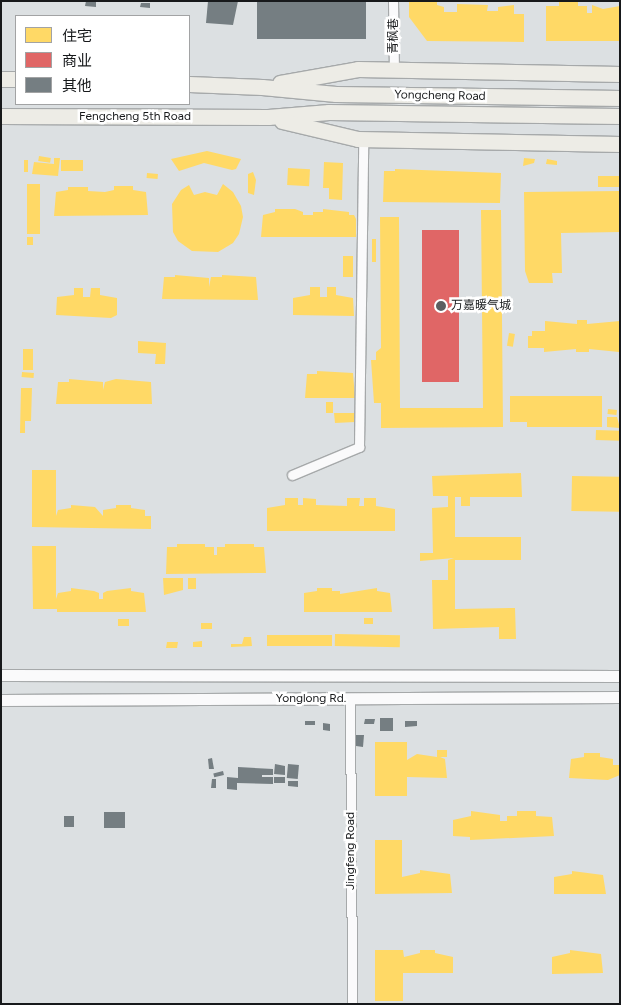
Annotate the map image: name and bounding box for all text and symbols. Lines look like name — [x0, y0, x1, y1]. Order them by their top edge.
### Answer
legend — [15, 15, 190, 105]
street label: 青枫巷 — [387, 18, 401, 54]
text: 住宅 — [62, 27, 92, 45]
text: 商业 — [62, 52, 92, 70]
text: 其他 — [62, 77, 92, 95]
street label: Yongcheng Road — [394, 88, 486, 104]
street label: Fengcheng 5th Road — [79, 110, 191, 124]
place label: 万嘉暖气城 — [451, 299, 511, 313]
marker: 万嘉暖气城 — [435, 300, 447, 312]
street label: Yonglong Rd. — [276, 692, 346, 706]
street label: Jingfeng Road — [344, 812, 358, 890]

